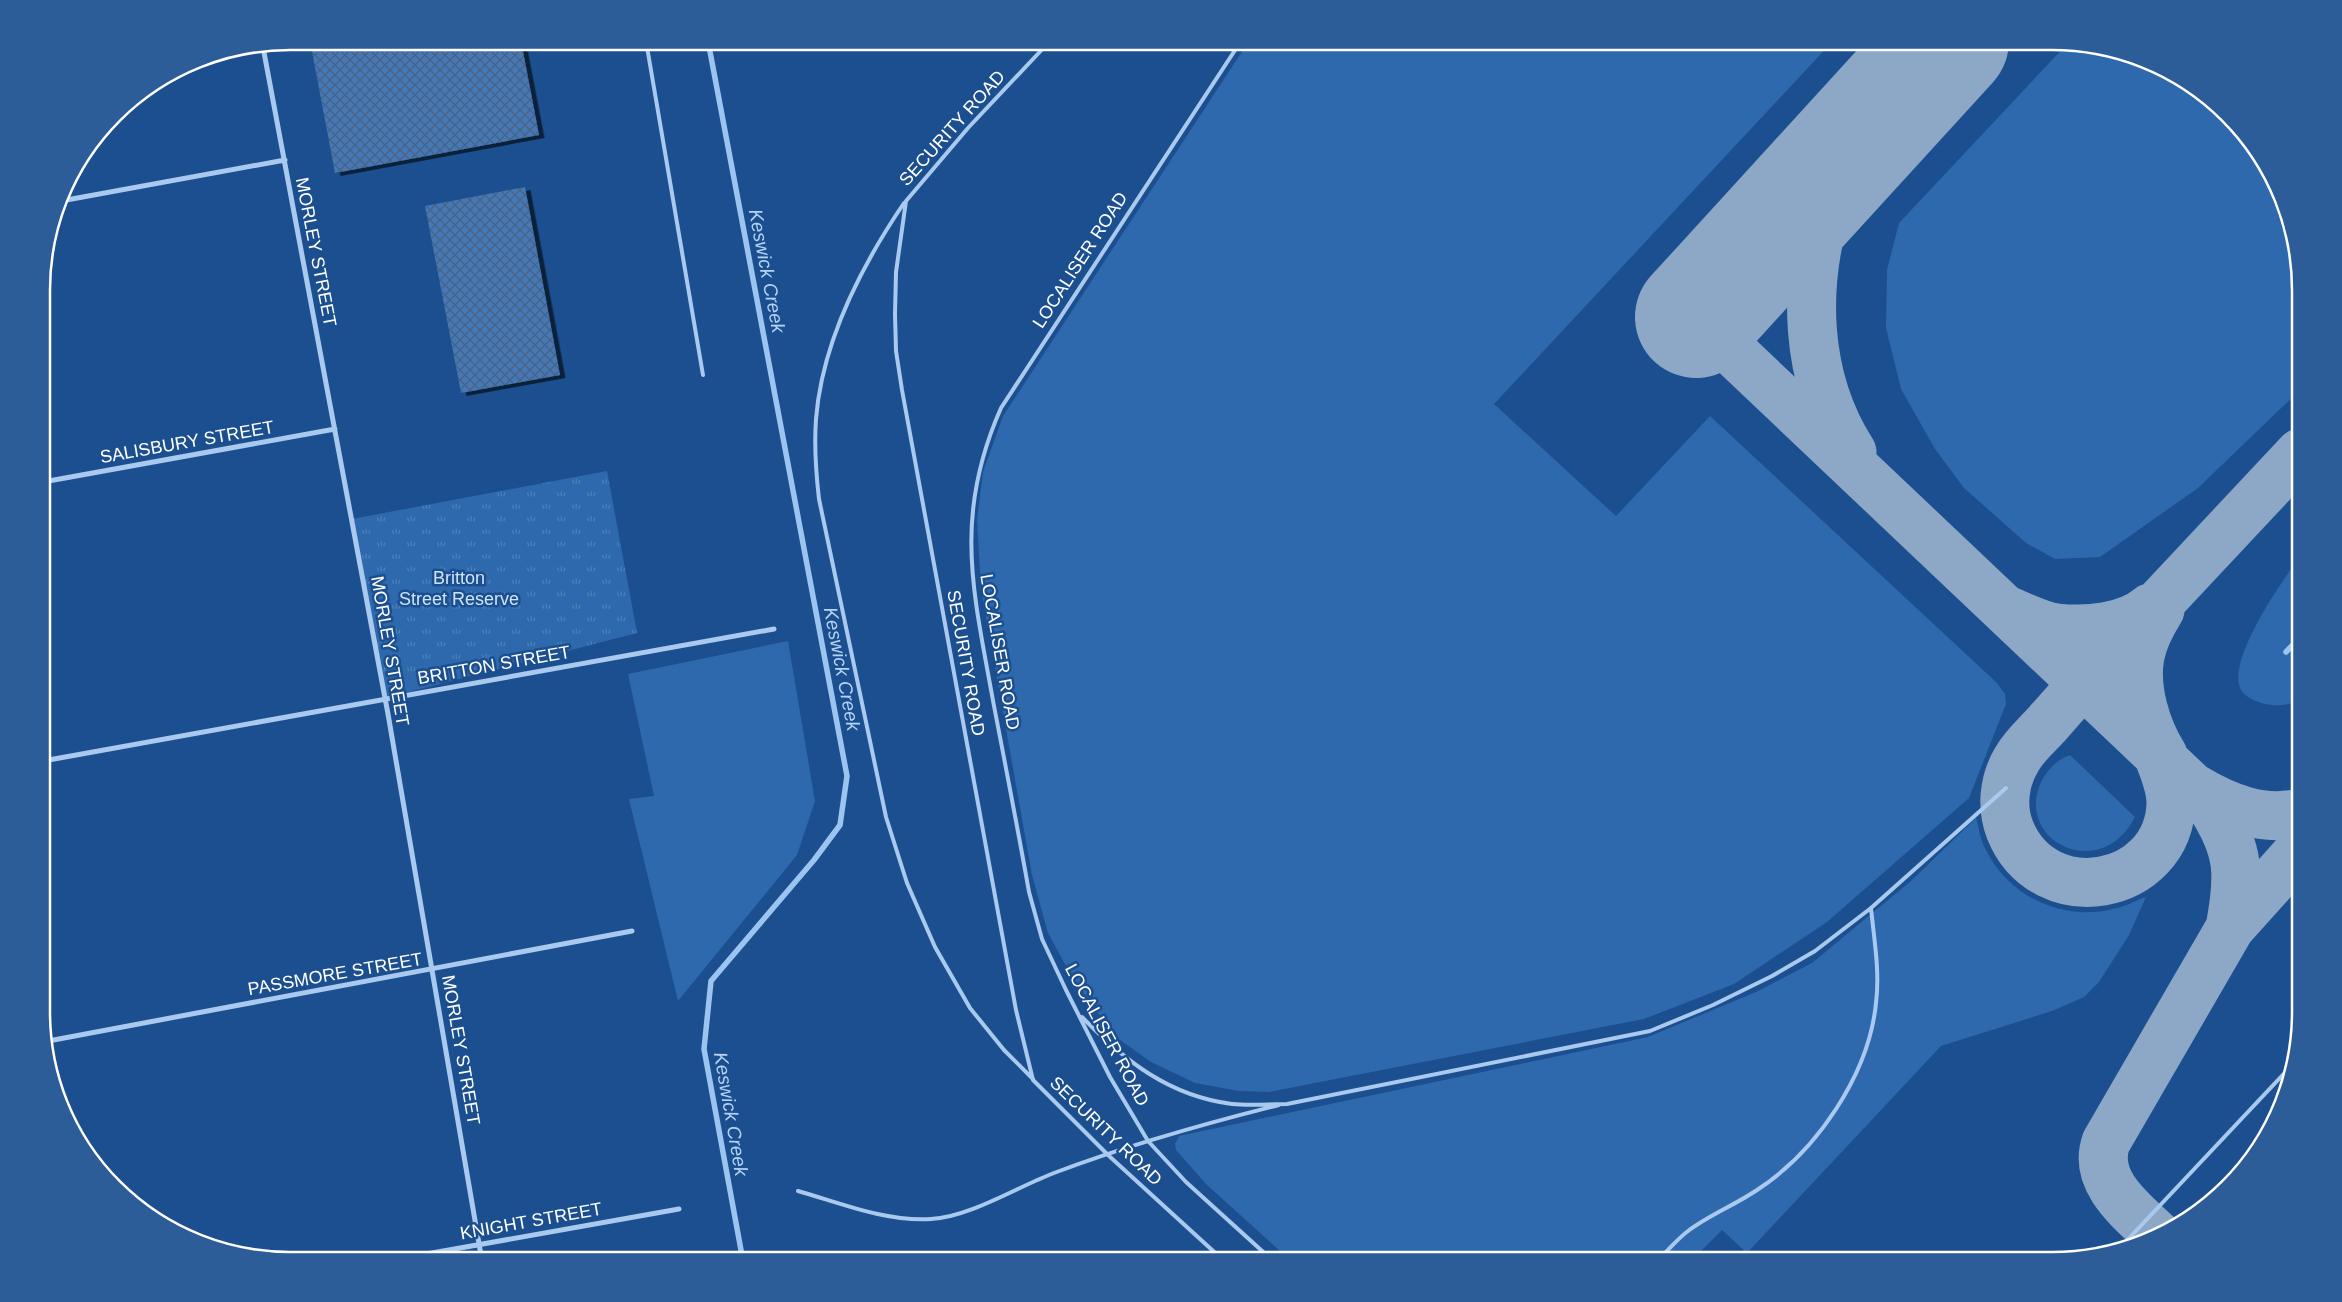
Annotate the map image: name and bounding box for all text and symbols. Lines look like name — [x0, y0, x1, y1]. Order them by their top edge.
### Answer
street label: SECURITY ROAD — [895, 66, 1009, 190]
street label: MORLEY STREET — [292, 176, 340, 328]
street label: LOCALISER ROAD — [1029, 188, 1131, 332]
water label: Keswick Creek — [745, 207, 790, 336]
street label: SALISBURY STREET — [98, 417, 276, 467]
park label: Britton Street Reserve — [399, 568, 519, 609]
street label: LOCALISER ROAD — [976, 572, 1024, 732]
street label: MORLEY STREET — [367, 575, 413, 727]
street label: SECURITY ROAD — [943, 589, 989, 737]
water label: Keswick Creek — [820, 605, 865, 734]
street label: BRITTON STREET — [416, 642, 572, 688]
street label: PASSMORE STREET — [246, 949, 424, 999]
street label: LOCALISER ROAD — [1061, 961, 1153, 1109]
street label: MORLEY STREET — [438, 974, 484, 1126]
water label: Keswick Creek — [710, 1050, 753, 1179]
street label: SECURITY ROAD — [1046, 1073, 1166, 1189]
street label: KNIGHT STREET — [459, 1199, 603, 1243]

